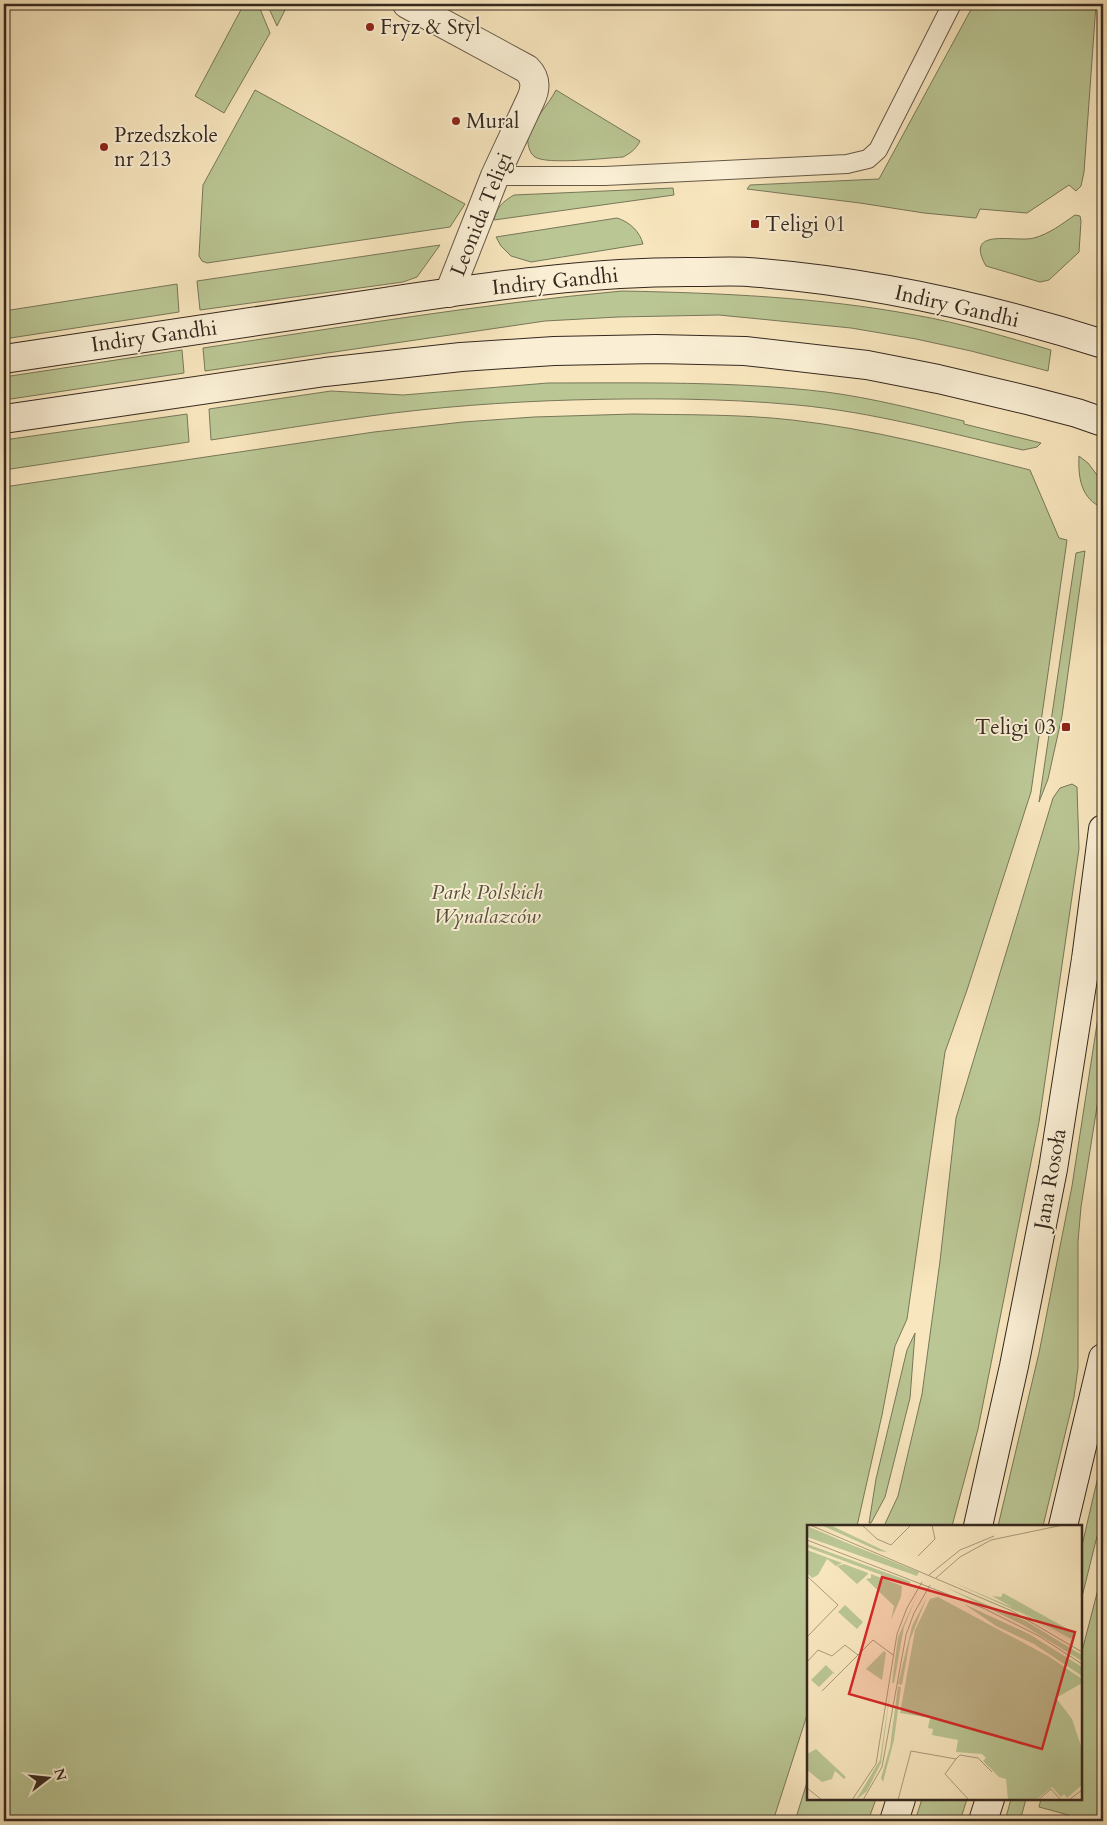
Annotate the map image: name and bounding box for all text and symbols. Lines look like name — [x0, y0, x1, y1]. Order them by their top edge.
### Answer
place label: Fryz & Styl — [380, 13, 481, 42]
marker: Fryz & Styl — [364, 21, 376, 33]
place label: Mural — [466, 107, 519, 136]
marker: Mural — [450, 115, 462, 127]
place label: Przedszkole nr 213 — [114, 121, 218, 174]
marker: Przedszkole nr 213 — [98, 141, 110, 153]
street label: Leonida Teligi — [443, 148, 520, 280]
place label: Teligi 01 — [765, 210, 846, 239]
marker: Teligi 01 — [749, 218, 761, 230]
street label: Indiry Gandhi — [490, 260, 620, 303]
street label: Indiry Gandhi — [892, 278, 1022, 335]
street label: Indiry Gandhi — [89, 313, 219, 360]
place label: Teligi 03 — [975, 713, 1056, 742]
marker: Teligi 03 — [1060, 721, 1072, 733]
park label: Park Polskich Wynalazców — [431, 878, 543, 931]
street label: Jana Rosoła — [1027, 1126, 1074, 1235]
inset map — [807, 1525, 1082, 1800]
north arrow — [22, 1752, 72, 1802]
text: N — [49, 1766, 71, 1783]

